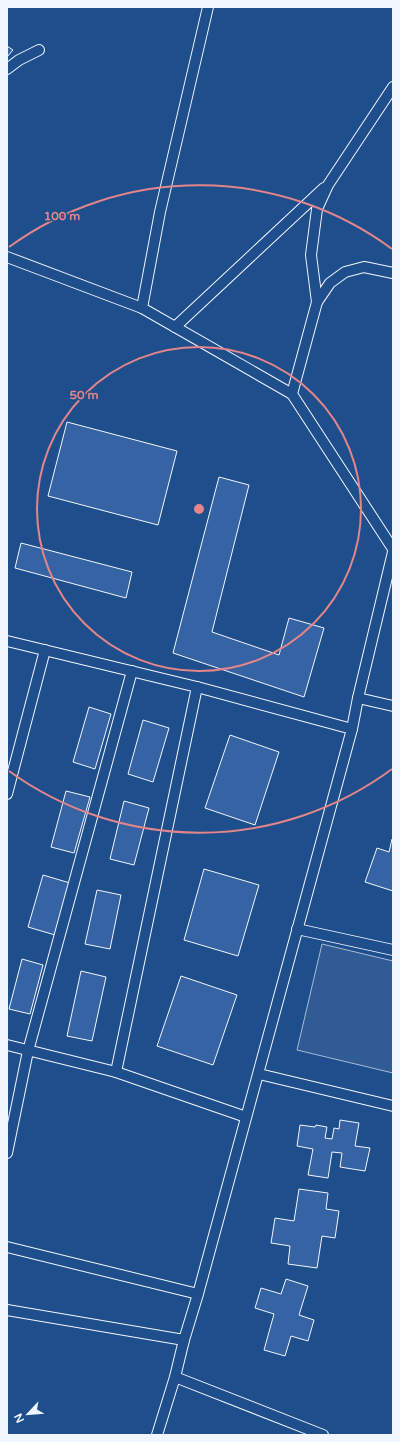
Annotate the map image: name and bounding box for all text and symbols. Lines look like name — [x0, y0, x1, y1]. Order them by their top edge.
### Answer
text: 100 m — [44, 209, 80, 223]
text: 50 m — [69, 388, 99, 402]
centre of rings — [192, 502, 206, 516]
north arrow — [8, 1394, 48, 1434]
text: N — [12, 1411, 27, 1425]

